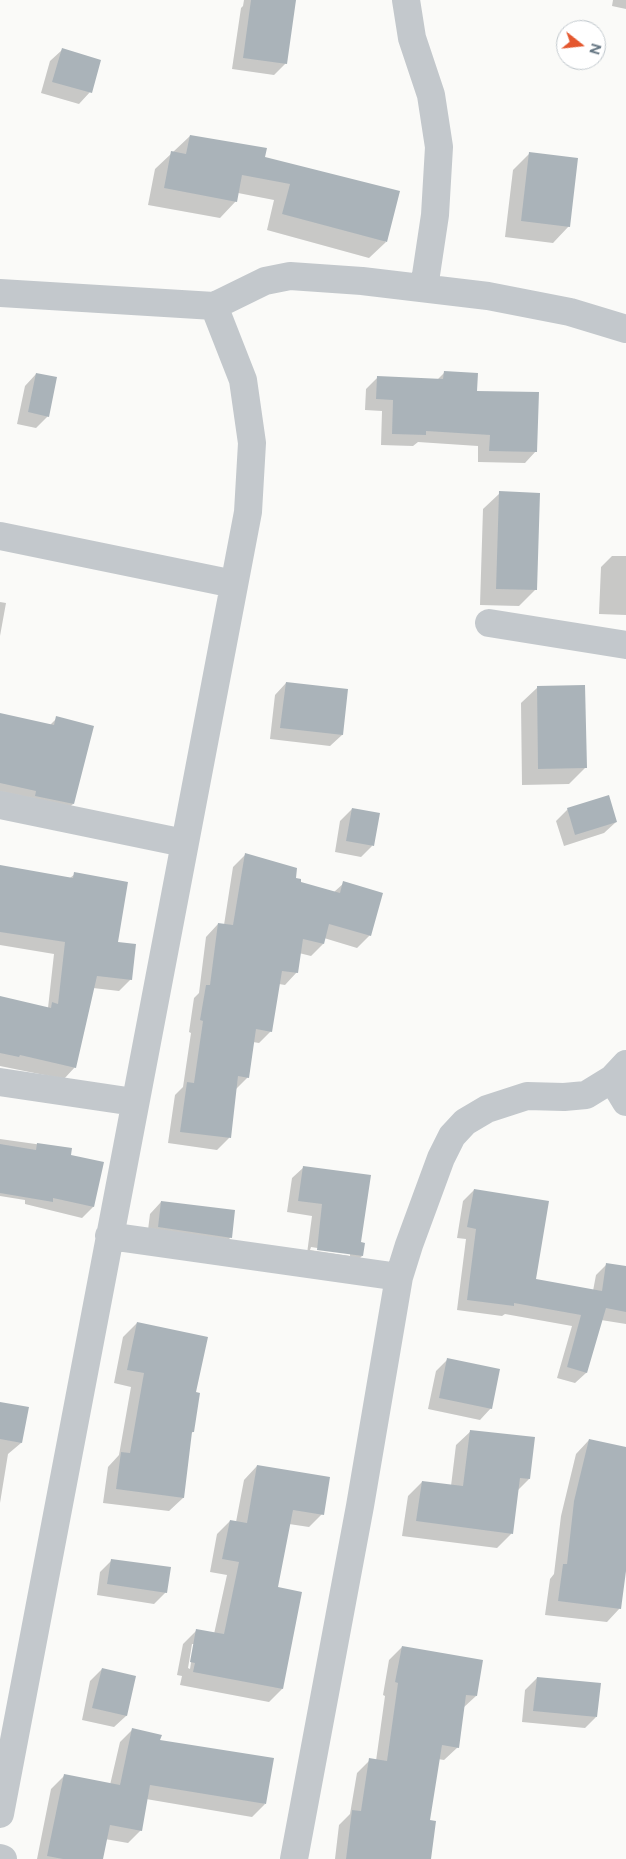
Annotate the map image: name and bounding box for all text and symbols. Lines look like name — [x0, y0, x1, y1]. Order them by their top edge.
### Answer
north arrow — [556, 20, 606, 70]
text: N — [585, 41, 605, 57]

